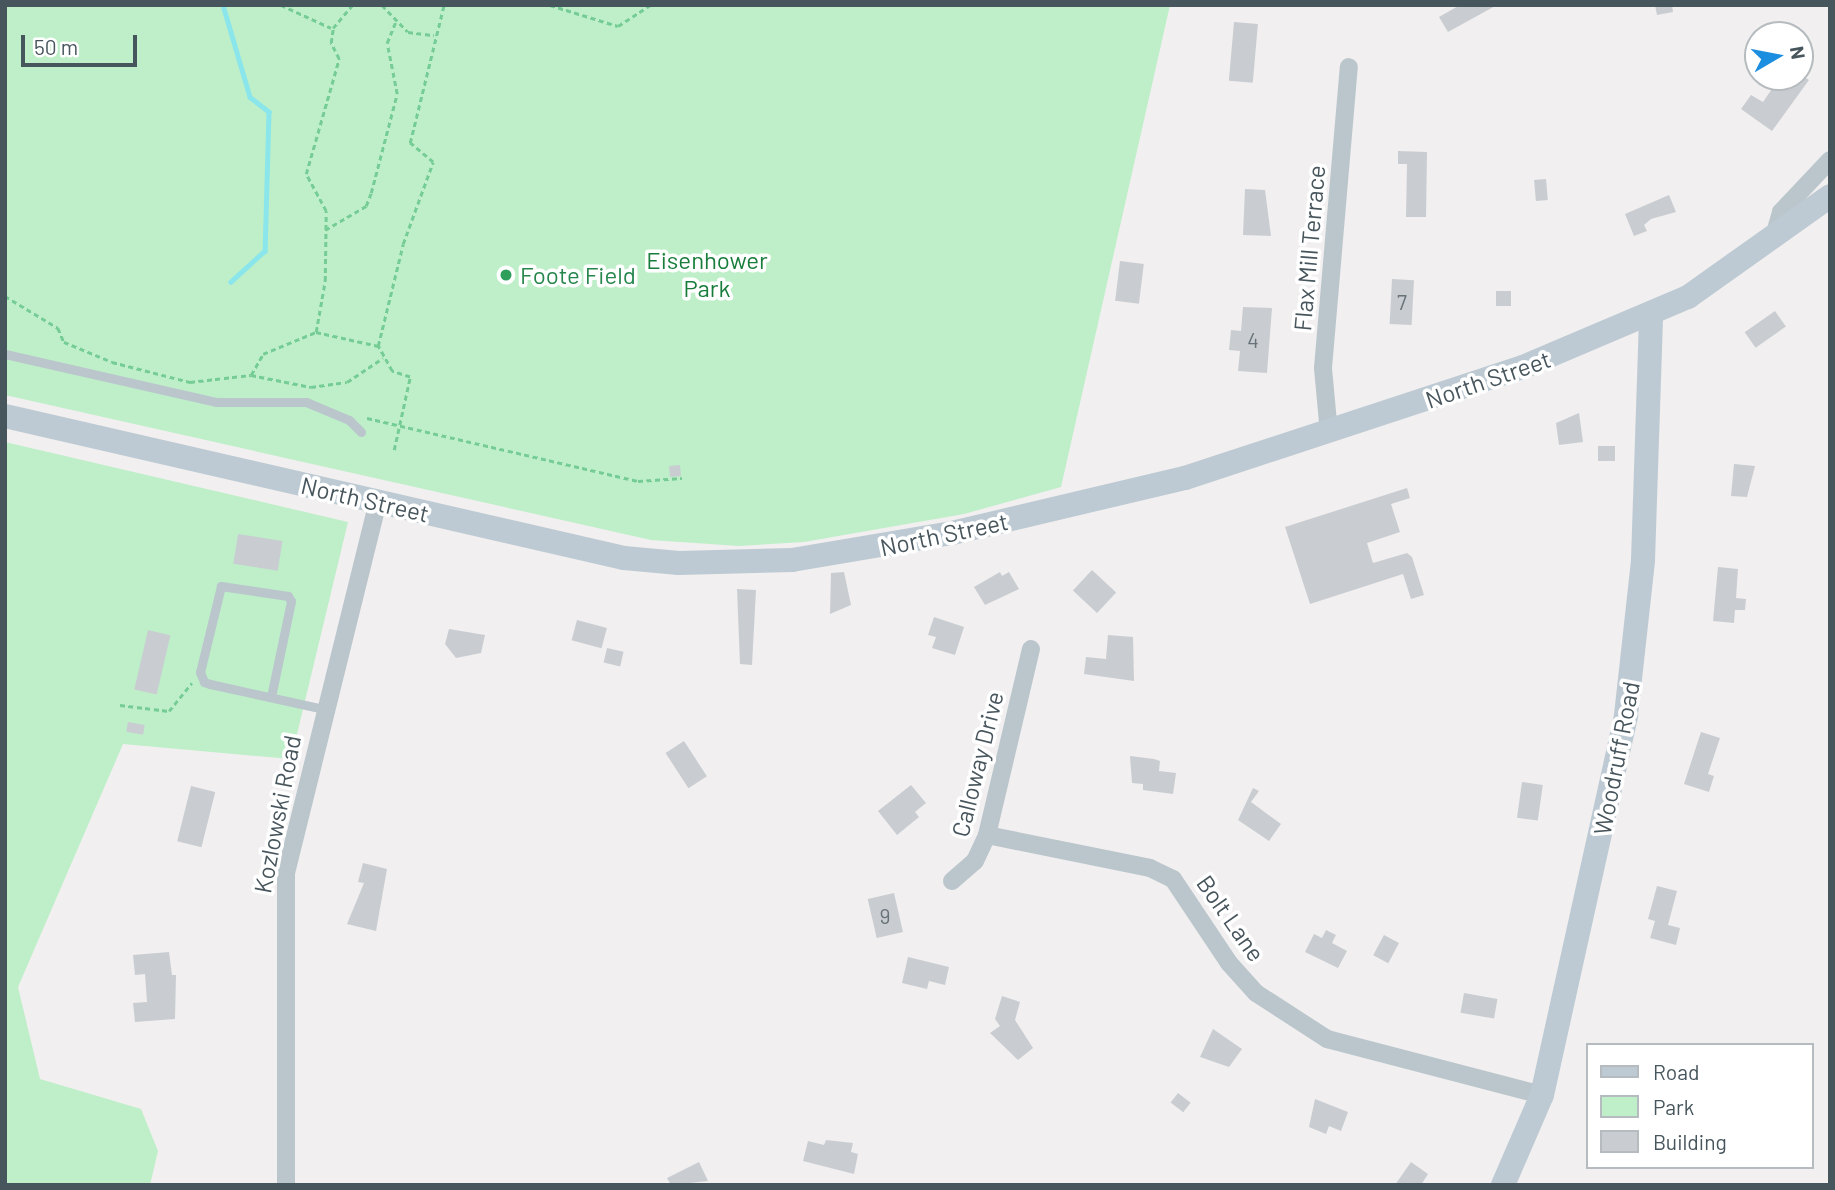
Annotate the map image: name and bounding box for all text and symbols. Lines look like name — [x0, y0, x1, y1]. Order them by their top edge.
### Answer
scale bar — [24, 21, 140, 65]
north arrow — [1744, 21, 1814, 91]
text: 50 m — [34, 34, 78, 59]
text: N — [1786, 44, 1811, 61]
street label: Flax Mill Terrace — [1287, 164, 1331, 332]
park label: Eisenhower Park — [646, 246, 768, 302]
place label: Foote Field — [520, 261, 636, 289]
marker: Foote Field — [498, 267, 514, 283]
house number: 7 — [1397, 289, 1407, 315]
house number: 4 — [1247, 327, 1259, 353]
street label: North Street — [1422, 344, 1554, 414]
street label: North Street — [298, 470, 432, 528]
street label: North Street — [877, 506, 1011, 562]
street label: Woodruff Road — [1587, 679, 1645, 837]
street label: Calloway Drive — [945, 688, 1009, 840]
street label: Kozlowski Road — [248, 733, 306, 895]
street label: Bolt Lane — [1191, 869, 1271, 967]
house number: 9 — [880, 903, 890, 929]
legend — [1587, 1043, 1814, 1169]
text: Road — [1653, 1059, 1699, 1084]
text: Park — [1653, 1094, 1694, 1119]
text: Building — [1653, 1129, 1727, 1154]

